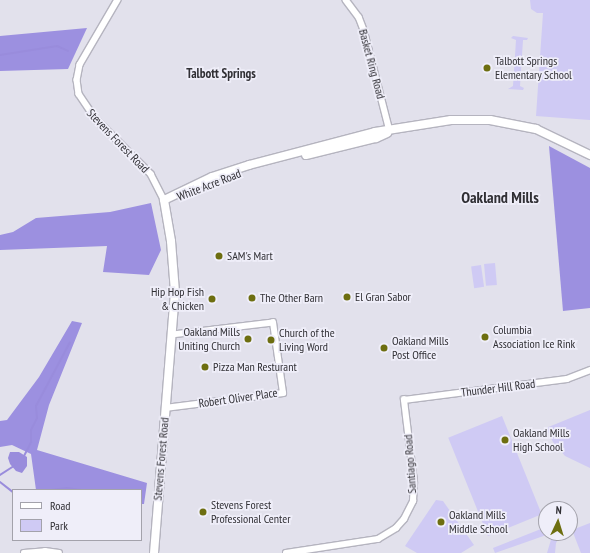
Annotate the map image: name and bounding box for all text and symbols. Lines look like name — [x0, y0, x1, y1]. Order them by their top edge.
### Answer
street label: Basket Ring Road — [356, 28, 388, 100]
place label: Talbott Springs Elementary School — [495, 54, 572, 82]
marker: Talbott Springs Elementary School — [482, 63, 492, 73]
district label: Talbott Springs — [186, 66, 256, 82]
street label: Stevens Forest Road — [84, 106, 152, 176]
street label: White Acre Road — [175, 166, 243, 204]
district label: Oakland Mills — [461, 187, 539, 207]
place label: SAM's Mart — [227, 249, 273, 263]
marker: SAM's Mart — [214, 251, 224, 261]
place label: Hip Hop Fish & Chicken — [151, 285, 204, 313]
place label: El Gran Sabor — [355, 290, 411, 304]
place label: The Other Barn — [260, 291, 323, 305]
marker: El Gran Sabor — [342, 292, 352, 302]
marker: The Other Barn — [247, 293, 257, 303]
marker: Hip Hop Fish & Chicken — [207, 294, 217, 304]
place label: Columbia Association Ice Rink — [493, 323, 575, 351]
place label: Oakland Mills Uniting Church — [178, 325, 240, 353]
place label: Church of the Living Word — [279, 326, 335, 354]
marker: Columbia Association Ice Rink — [480, 332, 490, 342]
marker: Oakland Mills Uniting Church — [243, 334, 253, 344]
place label: Oakland Mills Post Office — [392, 334, 449, 362]
marker: Church of the Living Word — [266, 335, 276, 345]
marker: Oakland Mills Post Office — [379, 343, 389, 353]
place label: Pizza Man Resturant — [213, 360, 297, 374]
marker: Pizza Man Resturant — [200, 362, 210, 372]
street label: Thunder Hill Road — [460, 376, 536, 400]
street label: Robert Oliver Place — [198, 385, 278, 411]
street label: Stevens Forest Road — [150, 417, 172, 501]
place label: Oakland Mills High School — [513, 426, 570, 454]
street label: Santiago Road — [401, 434, 419, 494]
marker: Oakland Mills High School — [500, 435, 510, 445]
legend — [12, 489, 142, 541]
text: Road — [50, 498, 70, 513]
place label: Stevens Forest Professional Center — [211, 498, 291, 526]
north arrow — [538, 501, 578, 541]
text: N — [555, 503, 562, 517]
marker: Stevens Forest Professional Center — [198, 507, 208, 517]
place label: Oakland Mills Middle School — [449, 508, 508, 536]
marker: Oakland Mills Middle School — [436, 517, 446, 527]
text: Park — [50, 518, 68, 533]

